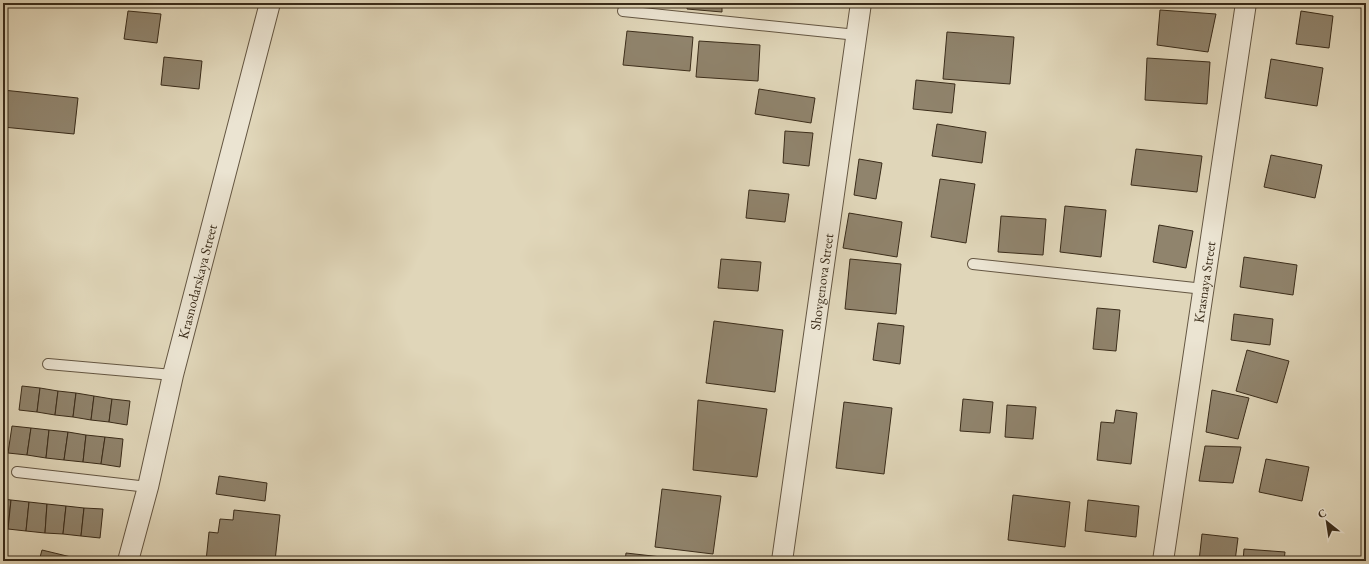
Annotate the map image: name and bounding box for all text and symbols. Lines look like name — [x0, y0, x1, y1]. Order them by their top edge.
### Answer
street label: Krasnodarskaya Street — [174, 222, 221, 341]
street label: Shovgenova Street — [806, 232, 837, 331]
street label: Krasnaya Street — [1190, 239, 1220, 324]
north arrow — [1307, 502, 1347, 542]
text: С — [1315, 505, 1329, 521]

